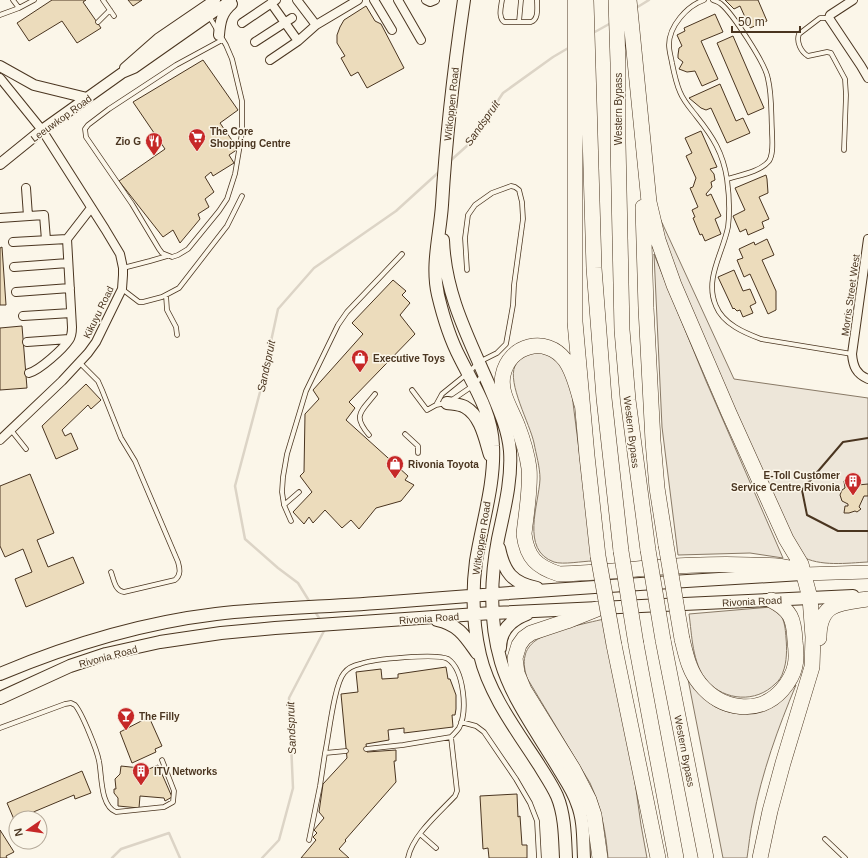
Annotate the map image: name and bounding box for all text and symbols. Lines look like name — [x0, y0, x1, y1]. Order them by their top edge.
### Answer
scale bar — [732, 8, 800, 34]
text: 50 m — [738, 15, 765, 29]
street label: Witkoppen Road — [442, 67, 461, 141]
street label: Western Bypass — [613, 73, 624, 145]
street label: Leeuwkop Road — [29, 93, 94, 144]
water label: Sandspruit — [462, 97, 503, 148]
place label: The Core Shopping Centre — [210, 126, 291, 149]
supermarket icon: The Core Shopping Centre — [187, 127, 207, 152]
restaurant icon: Zio G — [144, 131, 164, 156]
place label: Zio G — [115, 136, 141, 147]
street label: Morris Street West — [839, 253, 862, 337]
street label: Kikuyu Road — [81, 284, 116, 340]
water label: Sandspruit — [255, 338, 278, 393]
shop icon: Executive Toys — [350, 348, 370, 373]
place label: Executive Toys — [373, 353, 446, 364]
street label: Western Bypass — [622, 395, 641, 469]
shop icon: Rivonia Toyota — [385, 454, 405, 479]
place label: Rivonia Toyota — [408, 459, 479, 470]
place label: E-Toll Customer Service Centre Rivonia — [731, 470, 840, 493]
building icon: E-Toll Customer Service Centre Rivonia — [843, 471, 863, 496]
street label: Witkoppen Road — [470, 501, 493, 575]
street label: Rivonia Road — [722, 594, 782, 609]
street label: Rivonia Road — [399, 611, 459, 626]
street label: Rivonia Road — [78, 643, 139, 670]
water label: Sandspruit — [284, 701, 298, 754]
bar icon: The Filly — [116, 706, 136, 731]
place label: The Filly — [139, 711, 180, 722]
street label: Western Bypass — [672, 714, 697, 788]
building icon: ITV Networks — [131, 761, 151, 786]
place label: ITV Networks — [154, 766, 218, 777]
north arrow — [8, 810, 48, 850]
text: N — [12, 827, 25, 837]

